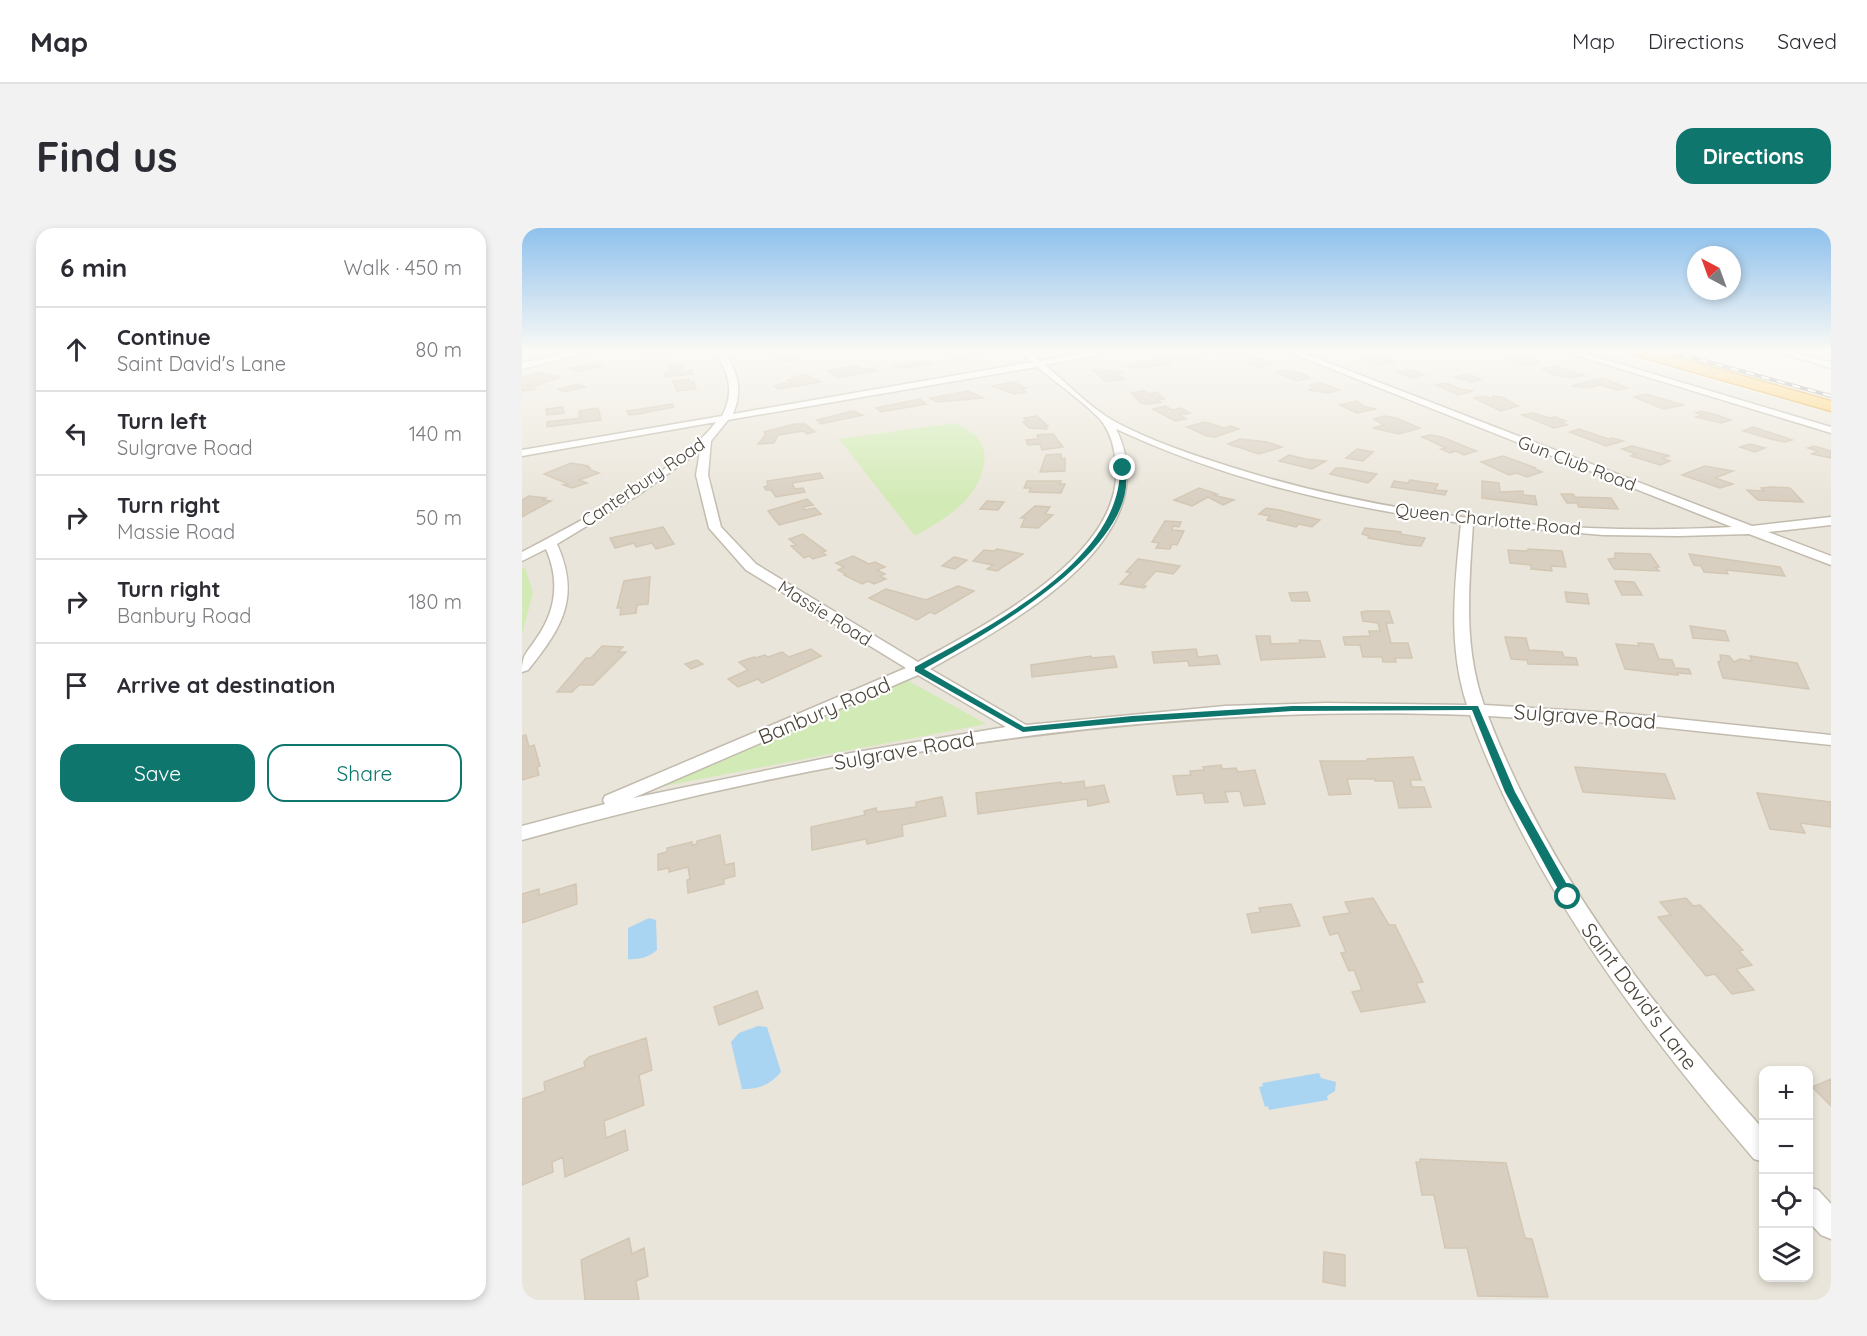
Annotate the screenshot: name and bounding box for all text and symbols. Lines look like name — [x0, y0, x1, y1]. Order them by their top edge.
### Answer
text: Map — [30, 24, 88, 59]
text: Map — [1572, 28, 1615, 54]
text: Directions — [1648, 28, 1744, 54]
text: Saved — [1777, 28, 1837, 54]
button: Directions — [1676, 128, 1831, 184]
text: Find us — [36, 130, 178, 183]
north arrow — [1687, 246, 1741, 300]
text: 6 min — [60, 251, 127, 284]
text: Walk · 450 m — [343, 255, 462, 280]
text: Continue — [117, 323, 211, 351]
icon: ahead — [60, 333, 93, 366]
text: 80 m — [416, 337, 462, 362]
text: Saint David's Lane — [117, 351, 286, 376]
text: Turn left — [117, 407, 207, 435]
icon: left — [60, 417, 93, 450]
text: 140 m — [409, 421, 462, 446]
street label: Gun Club Road — [1515, 430, 1639, 496]
street label: Canterbury Road — [577, 432, 709, 532]
text: Sulgrave Road — [117, 435, 253, 460]
route end — [1109, 454, 1135, 480]
text: Turn right — [117, 491, 221, 519]
street label: Queen Charlotte Road — [1394, 498, 1582, 540]
icon: right — [60, 501, 93, 534]
text: 50 m — [416, 505, 462, 530]
text: Massie Road — [117, 519, 235, 544]
text: Turn right — [117, 575, 221, 603]
street label: Massie Road — [774, 575, 876, 651]
icon: right — [60, 585, 93, 618]
text: 180 m — [408, 589, 462, 614]
text: Banbury Road — [117, 603, 251, 628]
icon: arrive — [60, 669, 93, 702]
street label: Banbury Road — [754, 670, 894, 750]
text: Arrive at destination — [117, 671, 335, 699]
street label: Sulgrave Road — [1513, 698, 1657, 734]
street label: Sulgrave Road — [832, 725, 976, 775]
button: Save — [60, 744, 255, 802]
button: Share — [267, 744, 462, 802]
route start — [1554, 883, 1580, 909]
street label: Saint David's Lane — [1576, 917, 1704, 1075]
map controls — [1759, 1066, 1813, 1282]
button: + — [1759, 1066, 1813, 1120]
button: − — [1759, 1120, 1813, 1174]
button: locate — [1759, 1174, 1813, 1228]
button: layers — [1759, 1228, 1813, 1282]

